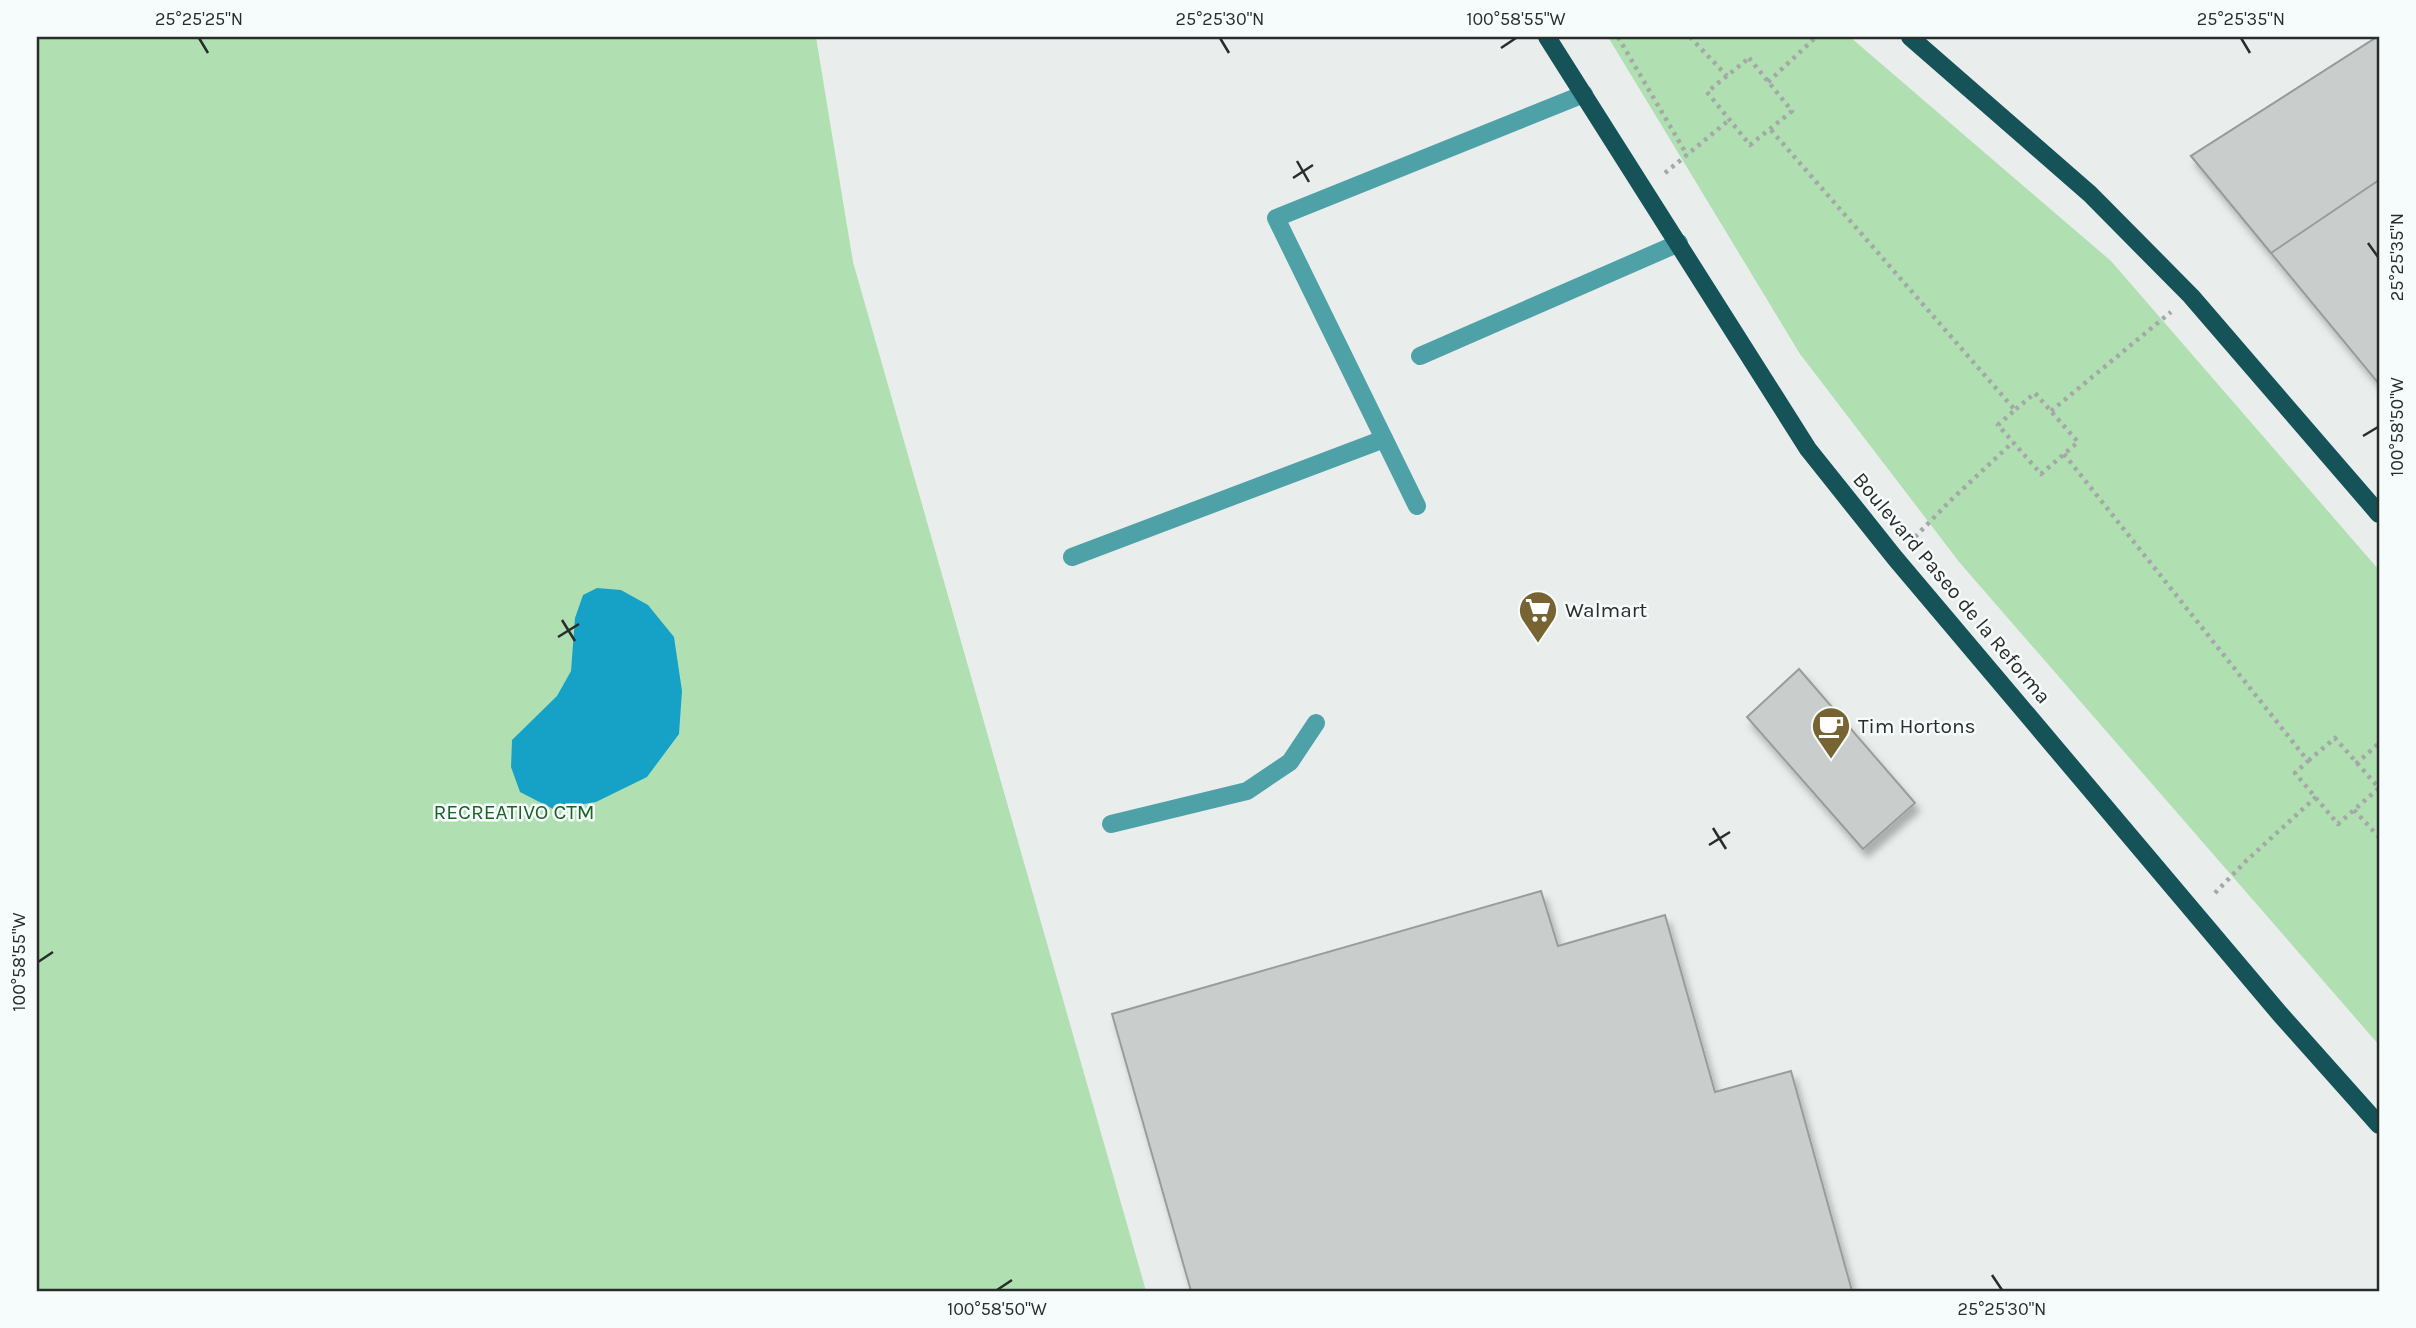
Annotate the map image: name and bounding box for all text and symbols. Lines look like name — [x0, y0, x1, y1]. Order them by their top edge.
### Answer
text: 25°25'25"N — [155, 8, 243, 30]
text: 25°25'30"N — [1176, 8, 1264, 30]
text: 100°58'55"W — [1466, 8, 1566, 30]
text: 25°25'35"N — [2197, 8, 2285, 30]
text: 25°25'35"N — [2386, 213, 2408, 301]
text: 100°58'50"W — [2386, 377, 2408, 477]
street label: Boulevard Paseo de la Reforma — [1848, 468, 2056, 708]
supermarket icon: Walmart — [1517, 589, 1559, 644]
place label: Walmart — [1565, 598, 1647, 622]
cafe icon: Tim Hortons — [1810, 705, 1852, 760]
place label: Tim Hortons — [1858, 714, 1976, 738]
park label: RECREATIVO CTM — [433, 800, 595, 824]
text: 100°58'55"W — [8, 912, 30, 1012]
text: 100°58'50"W — [947, 1298, 1047, 1320]
text: 25°25'30"N — [1958, 1298, 2046, 1320]

